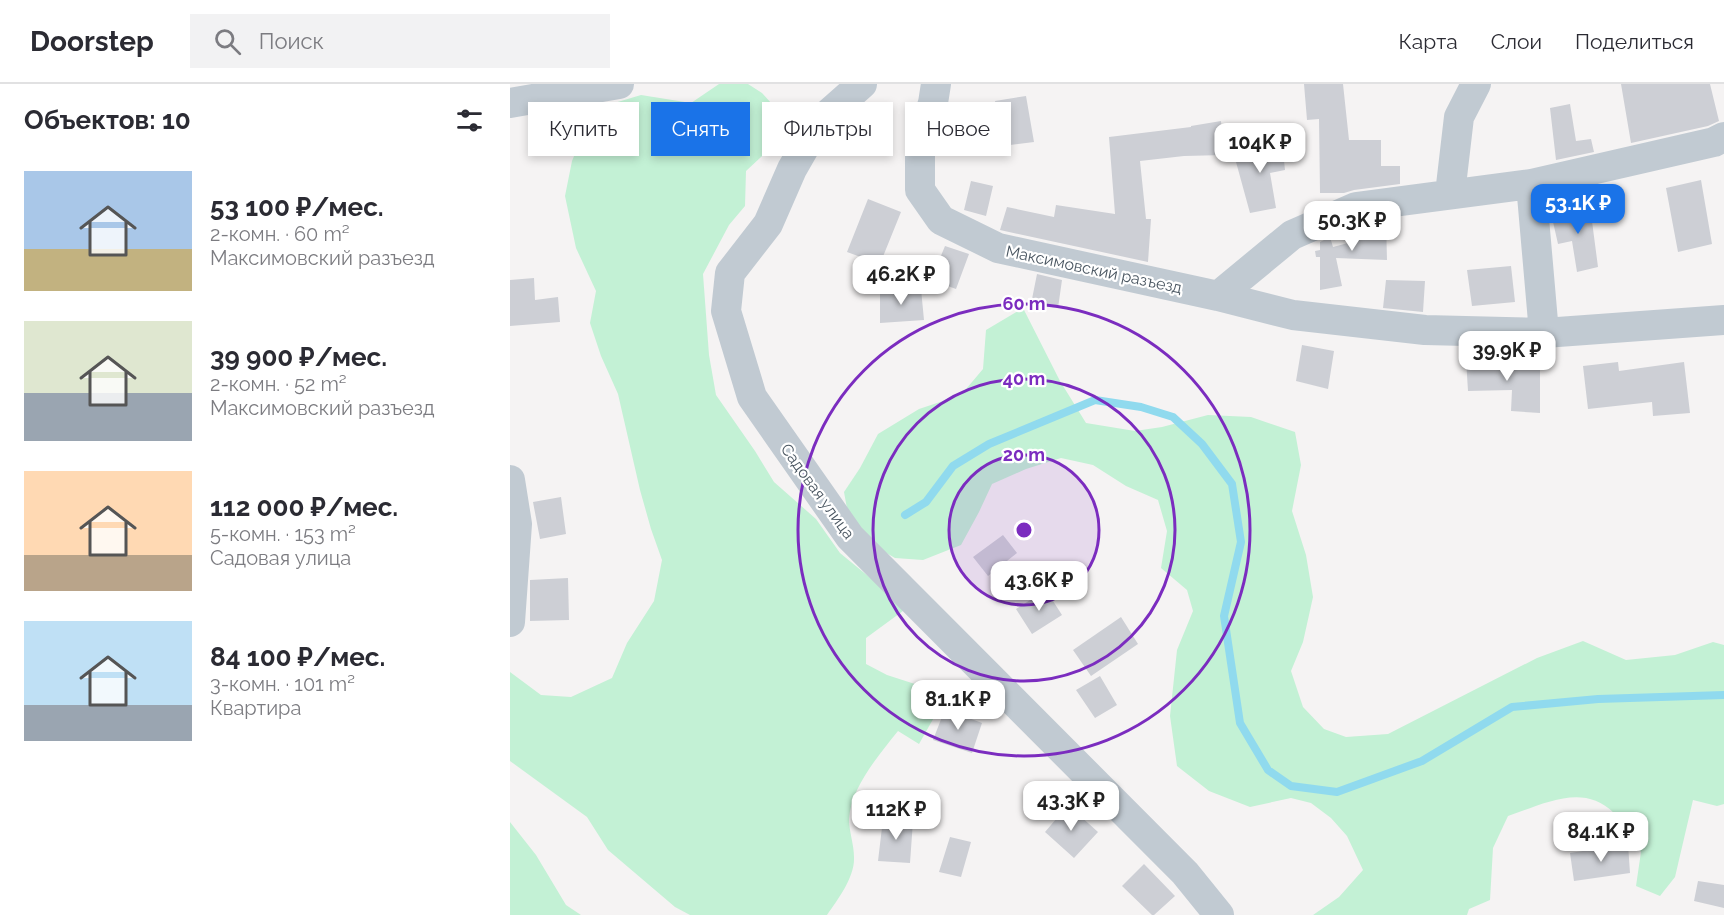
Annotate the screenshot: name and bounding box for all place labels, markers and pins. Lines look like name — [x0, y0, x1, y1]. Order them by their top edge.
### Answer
pin: 104K ₽ — [1211, 123, 1309, 174]
pin: 53.1K ₽ — [1523, 184, 1633, 235]
pin: 50.3K ₽ — [1297, 201, 1407, 252]
pin: 46.2K ₽ — [846, 255, 956, 306]
pin: 39.9K ₽ — [1452, 331, 1562, 382]
centre of rings — [1014, 520, 1034, 540]
pin: 43.6K ₽ — [984, 561, 1094, 612]
pin: 81.1K ₽ — [903, 680, 1013, 731]
pin: 43.3K ₽ — [1016, 781, 1126, 832]
pin: 112K ₽ — [847, 790, 945, 841]
pin: 84.1K ₽ — [1546, 812, 1656, 863]

